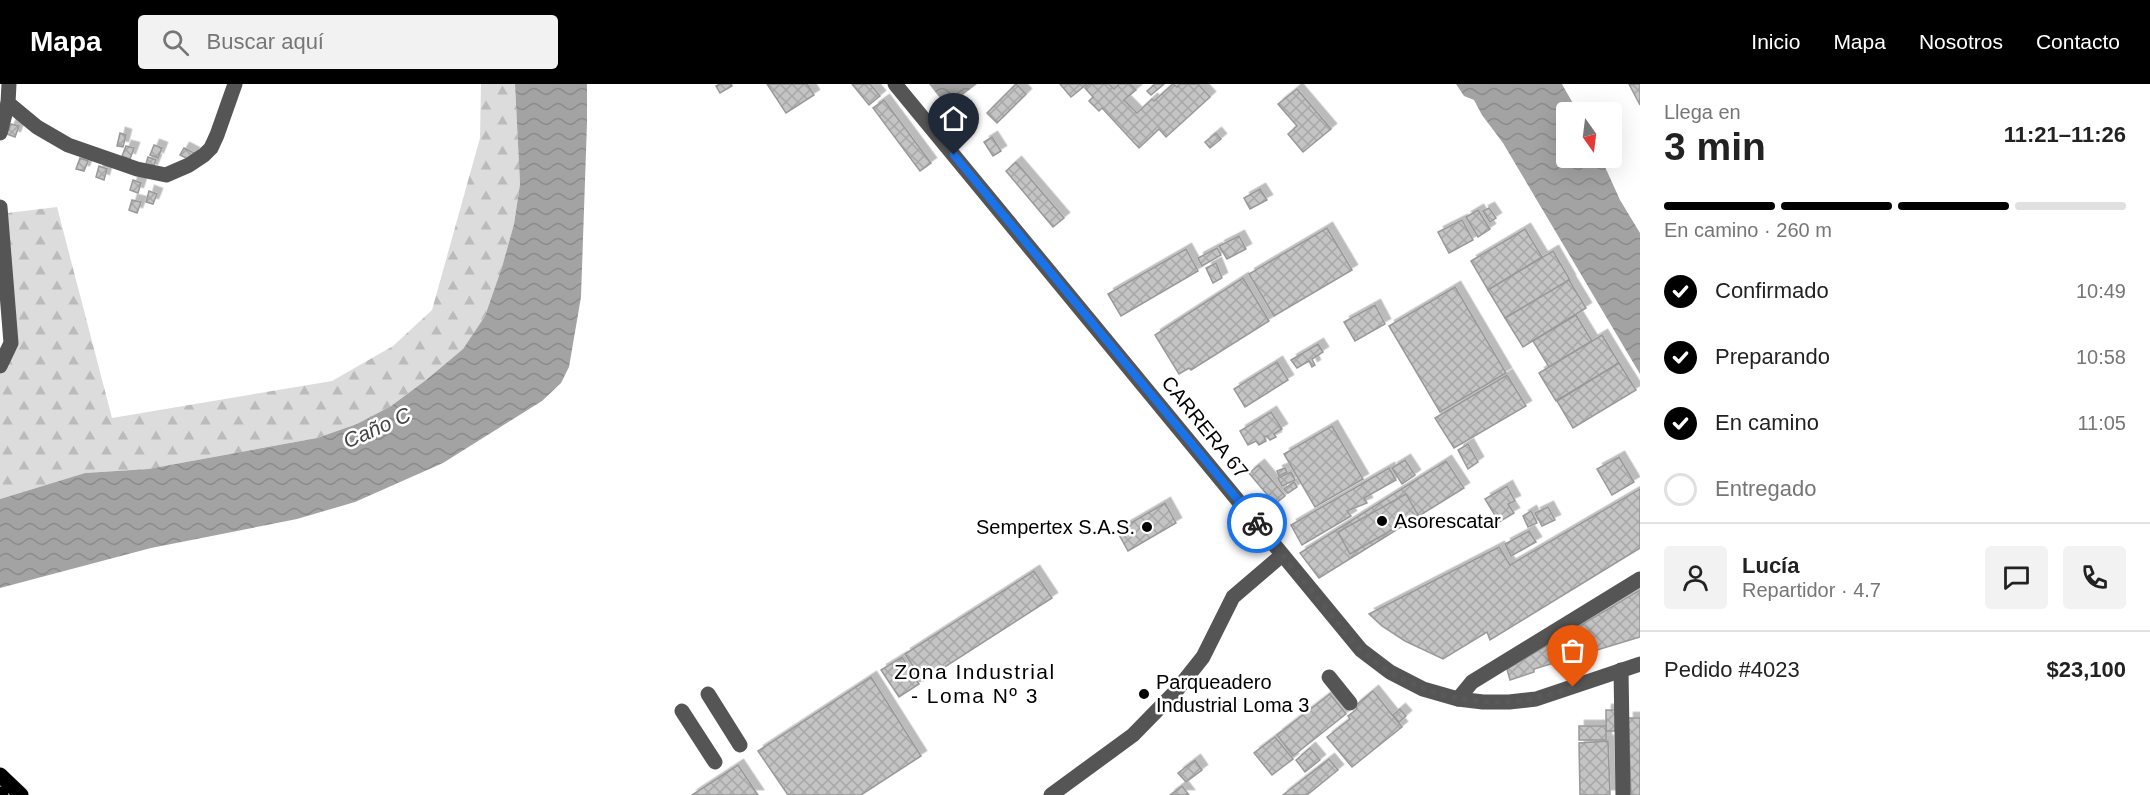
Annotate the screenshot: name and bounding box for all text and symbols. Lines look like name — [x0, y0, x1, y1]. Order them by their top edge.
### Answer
search box — [138, 15, 558, 69]
text: Mapa — [30, 26, 102, 57]
icon: search — [159, 26, 192, 59]
text: Buscar aquí — [207, 29, 324, 54]
text: Inicio — [1751, 30, 1800, 53]
text: Mapa — [1833, 30, 1886, 53]
text: Nosotros — [1919, 30, 2003, 53]
text: Contacto — [2036, 30, 2120, 53]
pin — [928, 93, 979, 155]
text: Llega en — [1664, 101, 1741, 123]
icon: home — [937, 102, 970, 135]
north arrow — [1556, 102, 1622, 168]
map controls — [1556, 102, 1622, 168]
text: 11:21–11:26 — [2004, 122, 2126, 147]
text: 3 min — [1664, 125, 1766, 168]
text: En camino · 260 m — [1664, 219, 1832, 241]
icon: check — [1664, 275, 1697, 308]
text: Confirmado — [1715, 278, 1829, 303]
text: 10:49 — [2076, 280, 2126, 302]
icon: check — [1664, 341, 1697, 374]
text: Preparando — [1715, 344, 1830, 369]
text: 10:58 — [2076, 346, 2126, 368]
street label: CARRERA 67 — [1157, 372, 1253, 482]
water label: Caño C — [340, 402, 415, 453]
icon: check — [1664, 407, 1697, 440]
text: En camino — [1715, 410, 1819, 435]
text: 11:05 — [2077, 412, 2126, 434]
text: Entregado — [1715, 476, 1817, 501]
courier — [1227, 493, 1287, 553]
icon: bike — [1241, 507, 1274, 540]
place label: Asorescatar — [1394, 510, 1501, 532]
marker: Asorescatar — [1375, 514, 1389, 528]
place label: Sempertex S.A.S. — [976, 516, 1135, 538]
marker: Sempertex S.A.S. — [1140, 520, 1154, 534]
button: person — [1664, 546, 1727, 609]
button: chat — [1985, 546, 2048, 609]
button: phone — [2063, 546, 2126, 609]
text: Lucía — [1742, 553, 1799, 578]
text: Repartidor · 4.7 — [1742, 579, 1881, 601]
pin — [1547, 625, 1598, 687]
icon: bag — [1556, 634, 1589, 667]
text: Pedido #4023 — [1664, 657, 1800, 682]
text: $23,100 — [2046, 657, 2126, 682]
district label: Zona Industrial - Loma Nº 3 — [894, 660, 1056, 707]
place label: Parqueadero Industrial Loma 3 — [1156, 671, 1309, 716]
marker: Parqueadero Industrial Loma 3 — [1137, 687, 1151, 701]

